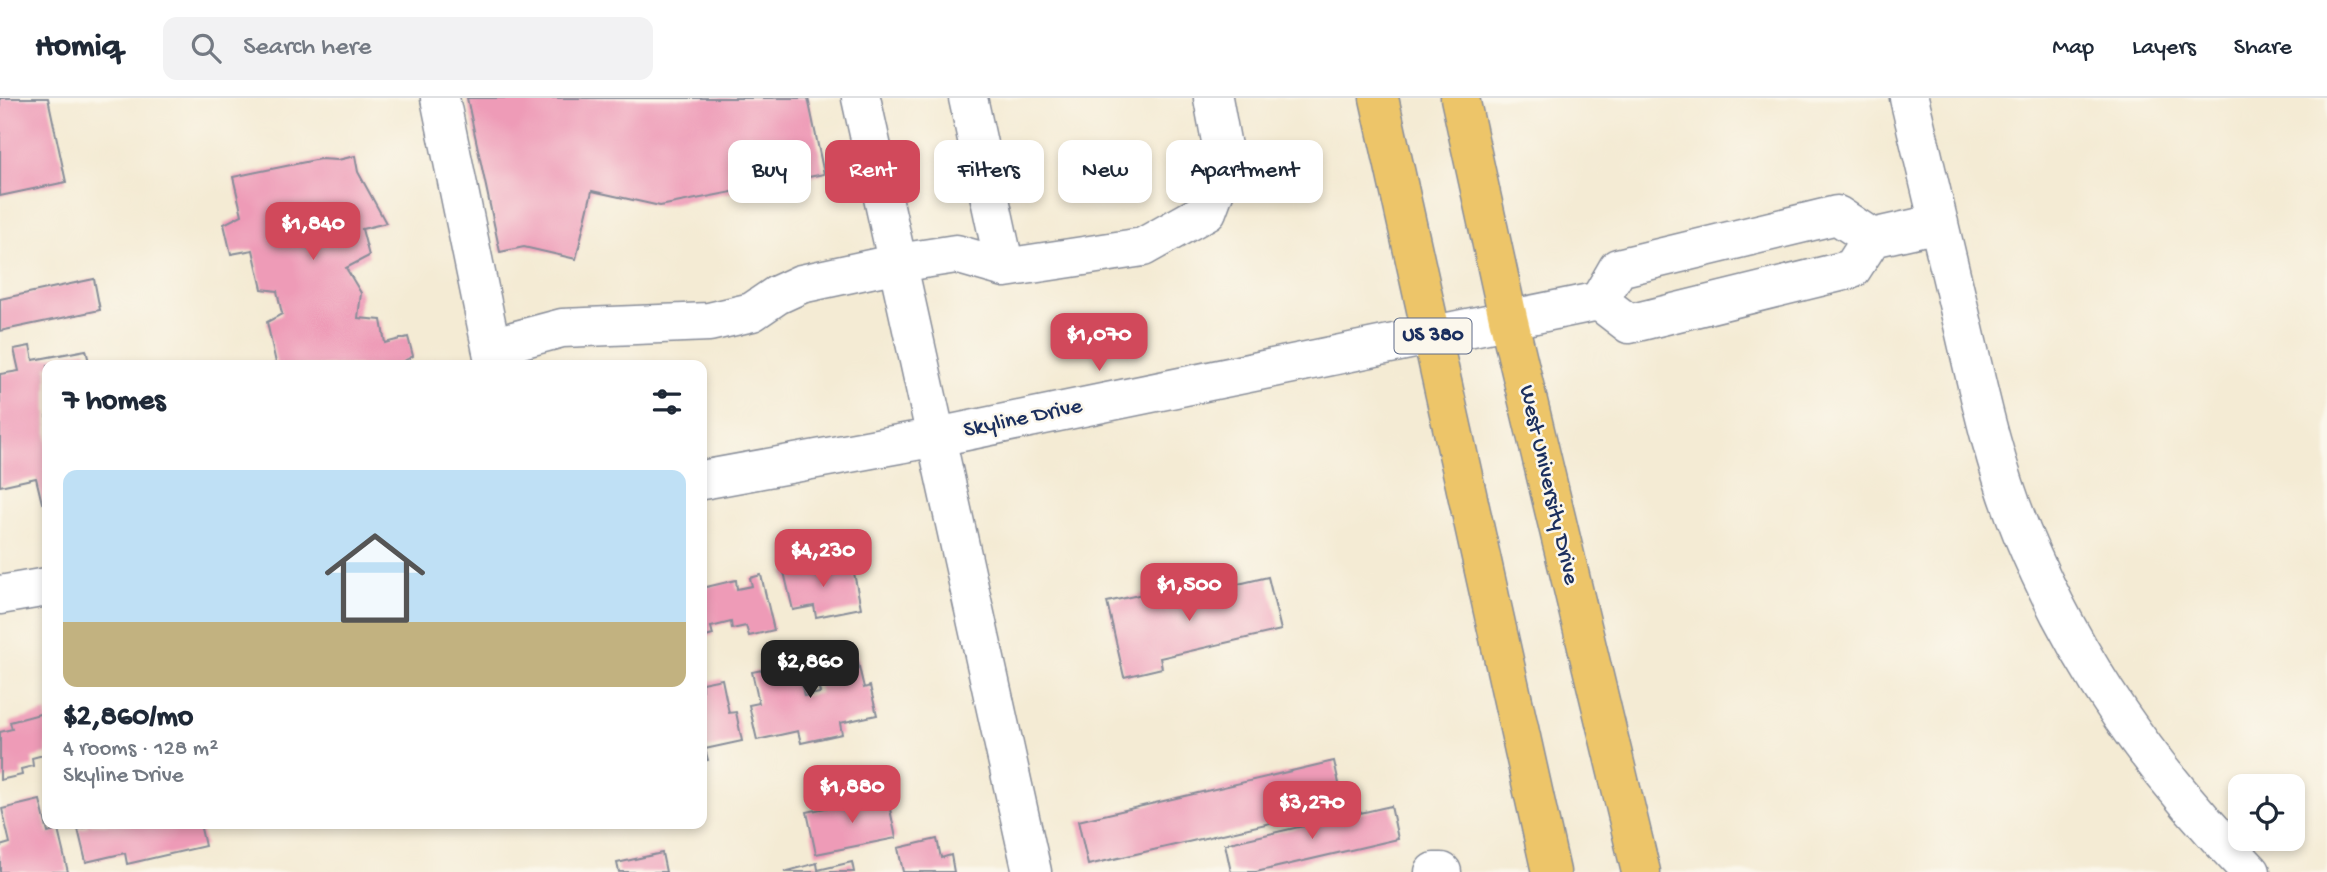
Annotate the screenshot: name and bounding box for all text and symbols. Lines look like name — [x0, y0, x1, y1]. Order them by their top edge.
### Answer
search box — [163, 17, 653, 80]
text: Homiq — [35, 29, 121, 67]
icon: search — [187, 29, 225, 67]
text: Search here — [243, 33, 371, 64]
text: Map — [2052, 34, 2094, 63]
text: Layers — [2132, 34, 2196, 63]
text: Share — [2234, 34, 2292, 63]
chip: Buy — [728, 140, 811, 203]
chip: Rent — [825, 140, 920, 203]
chip: Filters — [934, 140, 1044, 203]
chip: New — [1058, 140, 1152, 203]
chip: Apartment — [1166, 140, 1323, 203]
pin: $1,840 — [256, 202, 370, 262]
text: $1,840 — [281, 211, 345, 238]
pin: $1,070 — [1042, 314, 1156, 373]
road number: US 380 — [1394, 318, 1472, 354]
text: $1,070 — [1067, 322, 1131, 349]
icon: filters — [648, 383, 686, 421]
street label: West University Drive — [1512, 383, 1584, 588]
text: 7 homes — [63, 385, 165, 420]
street label: Skyline Drive — [961, 393, 1086, 445]
icon: home — [312, 515, 438, 641]
pin: $4,230 — [766, 530, 880, 589]
text: $4,230 — [791, 538, 855, 565]
pin: $1,500 — [1132, 564, 1246, 623]
text: $1,500 — [1156, 572, 1222, 599]
pin: $2,860 — [753, 640, 867, 700]
text: $2,860 — [777, 649, 843, 676]
text: $2,860/mo — [63, 701, 193, 736]
text: 4 rooms · 128 m² — [63, 736, 218, 763]
text: Skyline Drive — [63, 763, 184, 790]
pin: $1,880 — [795, 766, 909, 825]
text: $1,880 — [819, 774, 885, 801]
map controls — [2228, 774, 2305, 851]
button: locate — [2228, 774, 2305, 851]
pin: $3,270 — [1255, 782, 1369, 841]
text: $3,270 — [1279, 790, 1345, 817]

